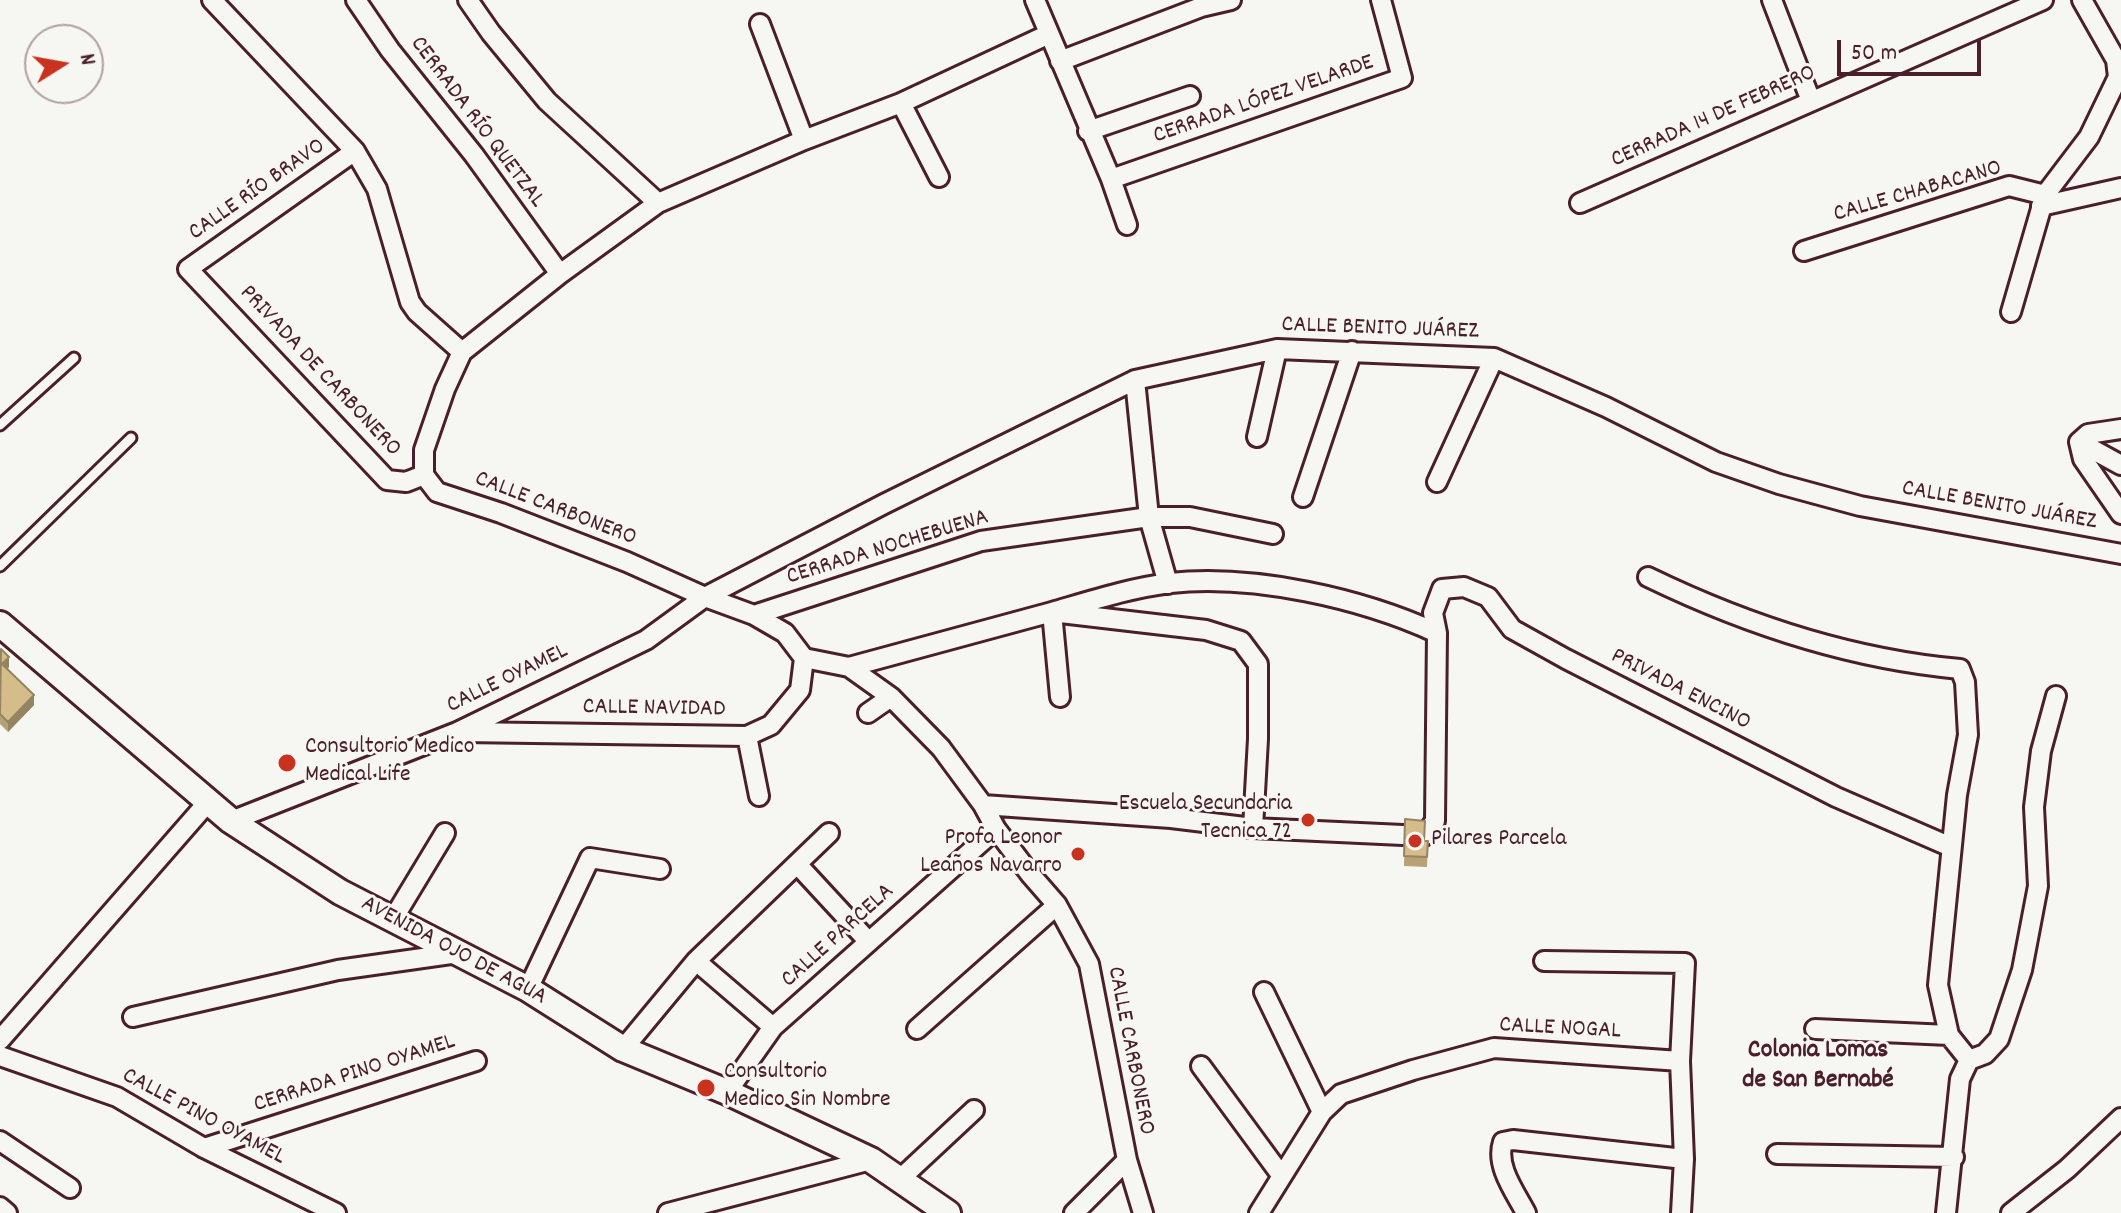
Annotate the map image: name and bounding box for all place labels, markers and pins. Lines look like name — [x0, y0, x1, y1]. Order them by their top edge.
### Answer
place label: Consultorio Medico Medical Life — [305, 735, 474, 791]
marker: Consultorio Medico Medical Life — [276, 752, 298, 774]
place label: Escuela Secundaria Tecnica 72 — [1119, 792, 1292, 848]
marker: Escuela Secundaria Tecnica 72 — [1299, 811, 1317, 829]
place label: Profa Leonor Leaños Navarro — [920, 826, 1062, 882]
place label: Pilares Parcela — [1431, 827, 1567, 855]
marker: Pilares Parcela — [1406, 832, 1424, 850]
marker: Profa Leonor Leaños Navarro — [1069, 845, 1087, 863]
place label: Consultorio Medico Sin Nombre — [724, 1060, 891, 1116]
marker: Consultorio Medico Sin Nombre — [695, 1077, 717, 1099]

